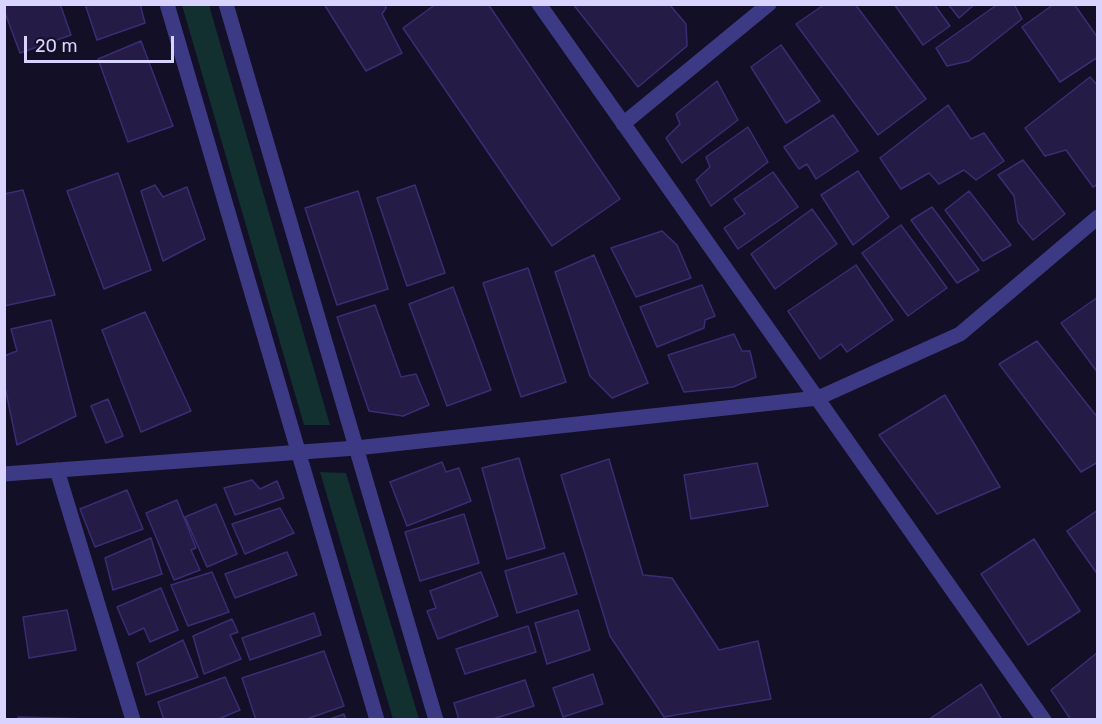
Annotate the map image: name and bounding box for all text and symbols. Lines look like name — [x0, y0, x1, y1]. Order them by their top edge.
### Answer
scale bar — [27, 24, 177, 62]
text: 20 m — [35, 35, 77, 57]

